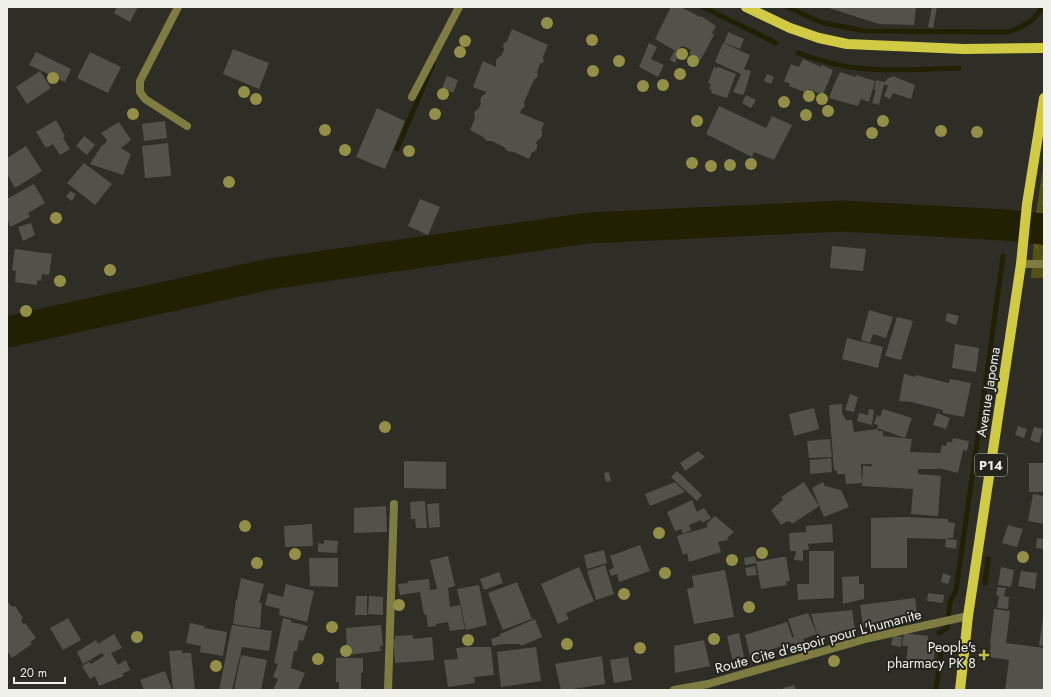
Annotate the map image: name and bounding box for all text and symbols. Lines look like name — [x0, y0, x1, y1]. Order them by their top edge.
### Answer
street label: Avenue Japoma — [971, 345, 1005, 439]
road number: P14 — [975, 454, 1007, 476]
street label: Route Cite d'espoir pour L'humanite — [713, 604, 923, 678]
place label: People's pharmacy PK 8 — [887, 637, 976, 673]
marker: People's pharmacy PK 8 — [979, 650, 989, 660]
scale bar — [14, 659, 65, 685]
text: 20 m — [20, 664, 47, 682]

